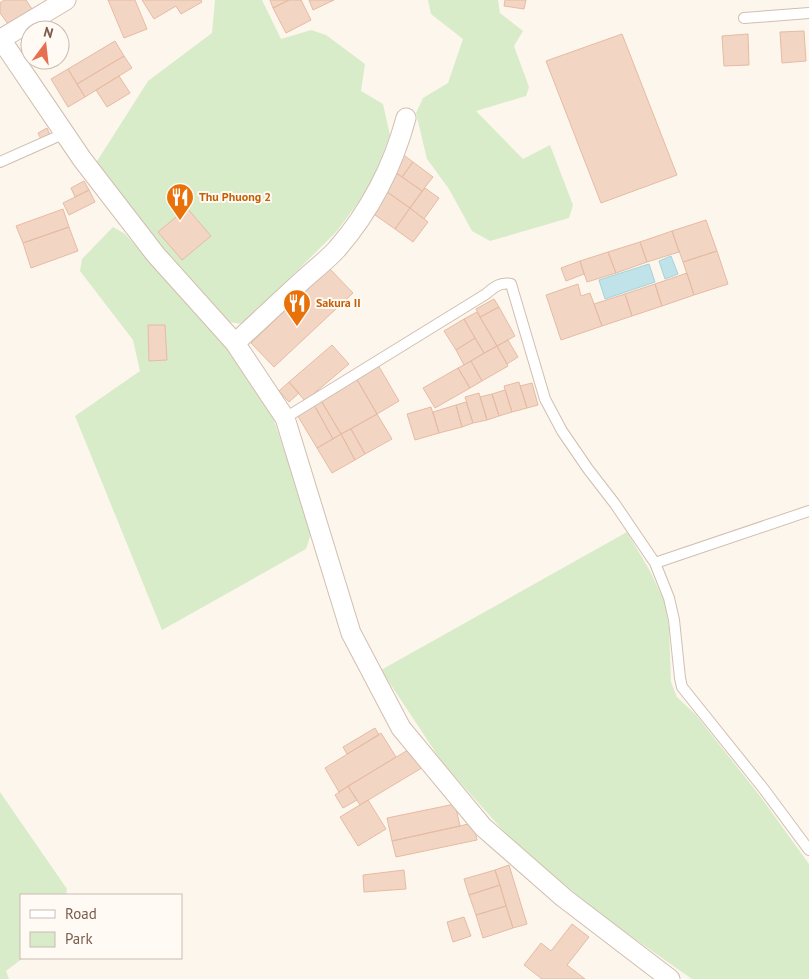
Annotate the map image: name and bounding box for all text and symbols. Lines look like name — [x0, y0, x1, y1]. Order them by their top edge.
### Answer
north arrow — [20, 20, 70, 70]
text: N — [42, 23, 55, 42]
restaurant icon: Thu Phuong 2 — [165, 182, 195, 221]
place label: Thu Phuong 2 — [199, 189, 271, 204]
restaurant icon: Sakura II — [282, 288, 312, 327]
place label: Sakura II — [316, 295, 361, 310]
legend — [20, 894, 182, 959]
text: Road — [65, 904, 97, 923]
text: Park — [65, 929, 93, 948]

